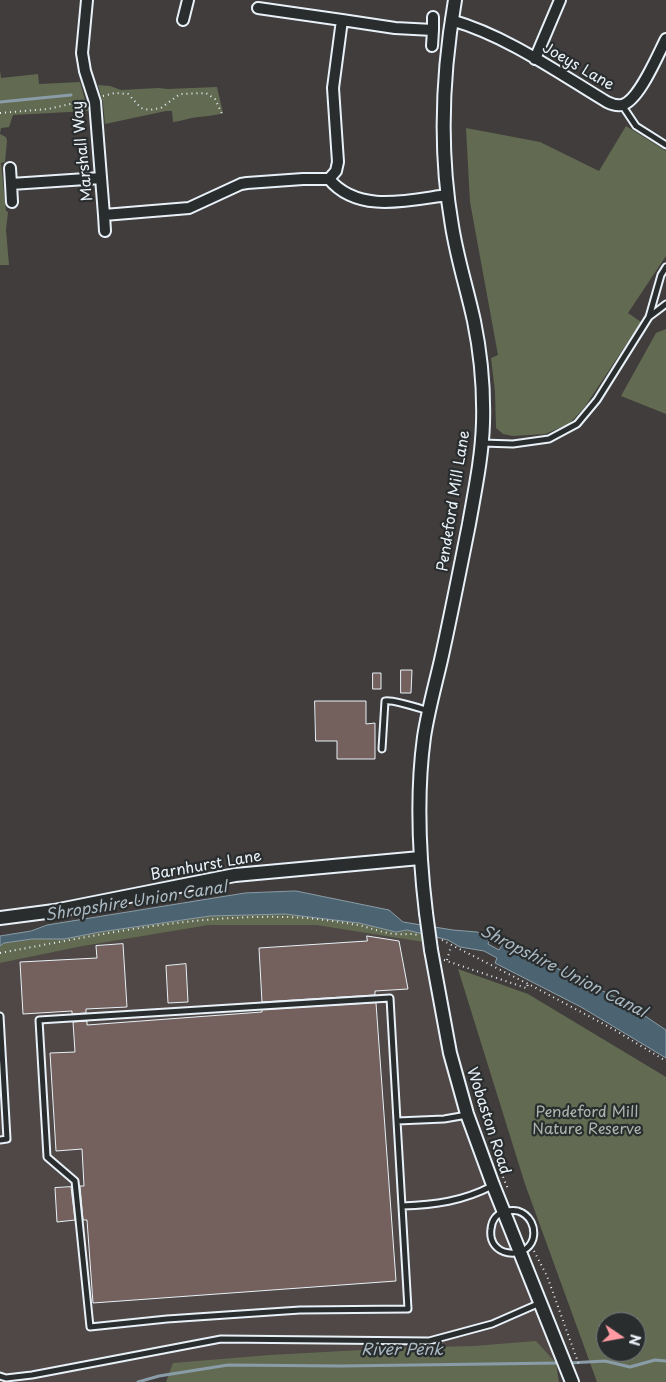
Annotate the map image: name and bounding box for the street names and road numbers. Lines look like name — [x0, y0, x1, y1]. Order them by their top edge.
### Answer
street label: Joeys Lane — [539, 39, 617, 95]
street label: Marshall Way — [69, 100, 97, 202]
street label: Pendeford Mill Lane — [434, 429, 474, 573]
street label: Barnhurst Lane — [149, 847, 263, 885]
street label: Wobaston Road — [462, 1065, 514, 1177]

